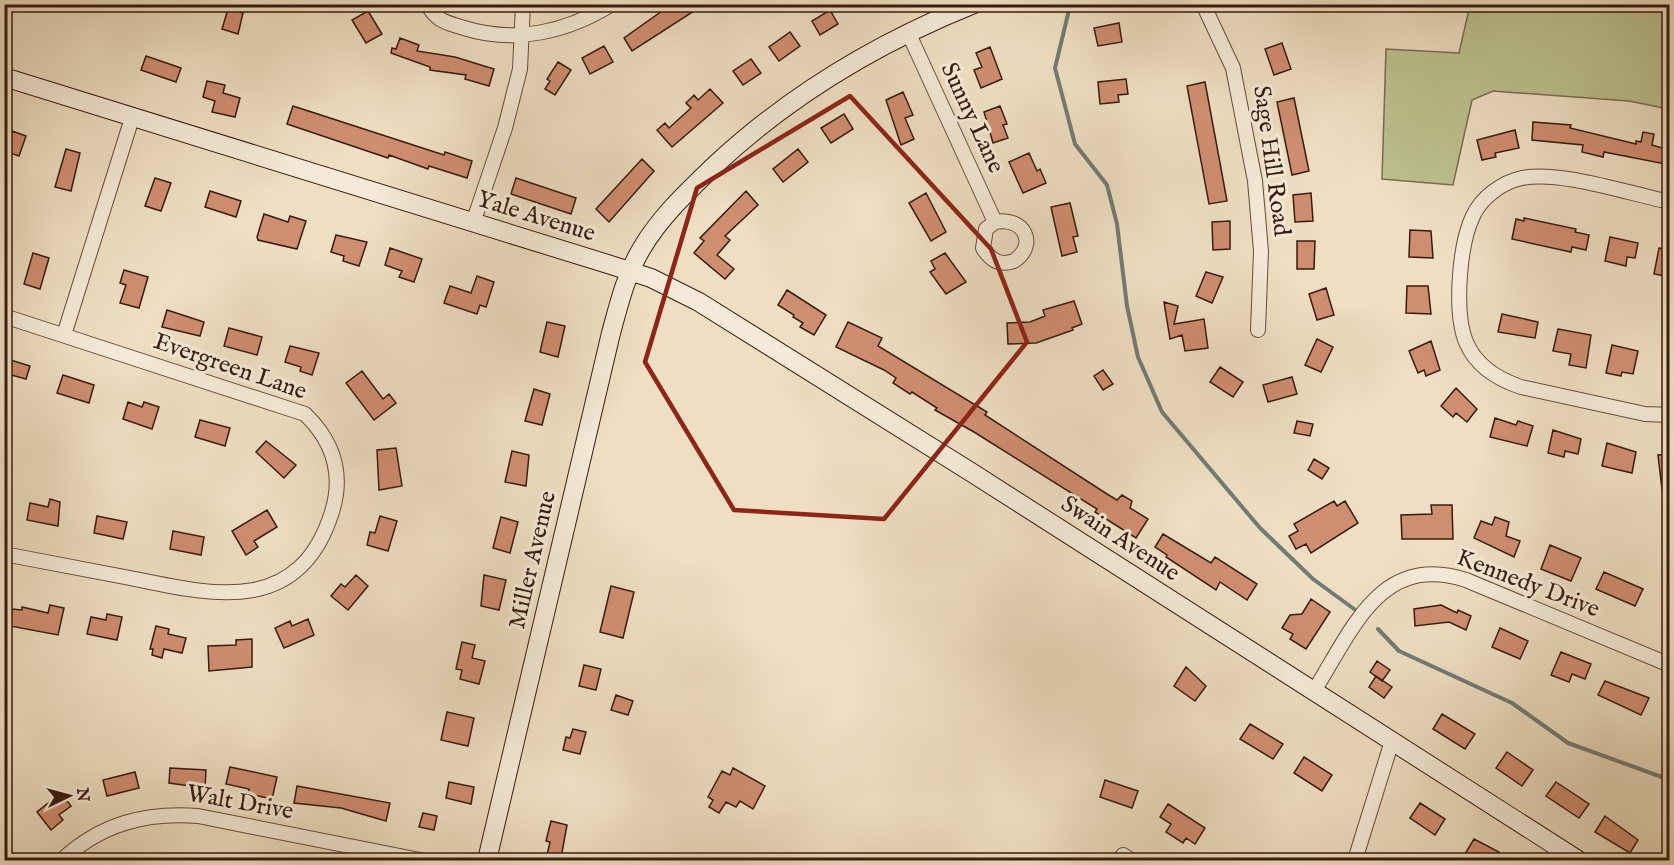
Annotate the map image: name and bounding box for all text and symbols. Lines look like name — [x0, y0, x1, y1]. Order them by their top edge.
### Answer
street label: Sunny Lane — [933, 58, 1011, 178]
street label: Sage Hill Road — [1245, 84, 1297, 238]
street label: Yale Avenue — [473, 184, 599, 250]
street label: Evergreen Lane — [149, 326, 311, 408]
street label: Miller Avenue — [502, 488, 564, 632]
street label: Swain Avenue — [1055, 489, 1185, 589]
street label: Kennedy Drive — [1452, 543, 1604, 625]
north arrow — [39, 766, 99, 826]
street label: Walt Drive — [184, 778, 296, 828]
text: N — [71, 786, 93, 803]

